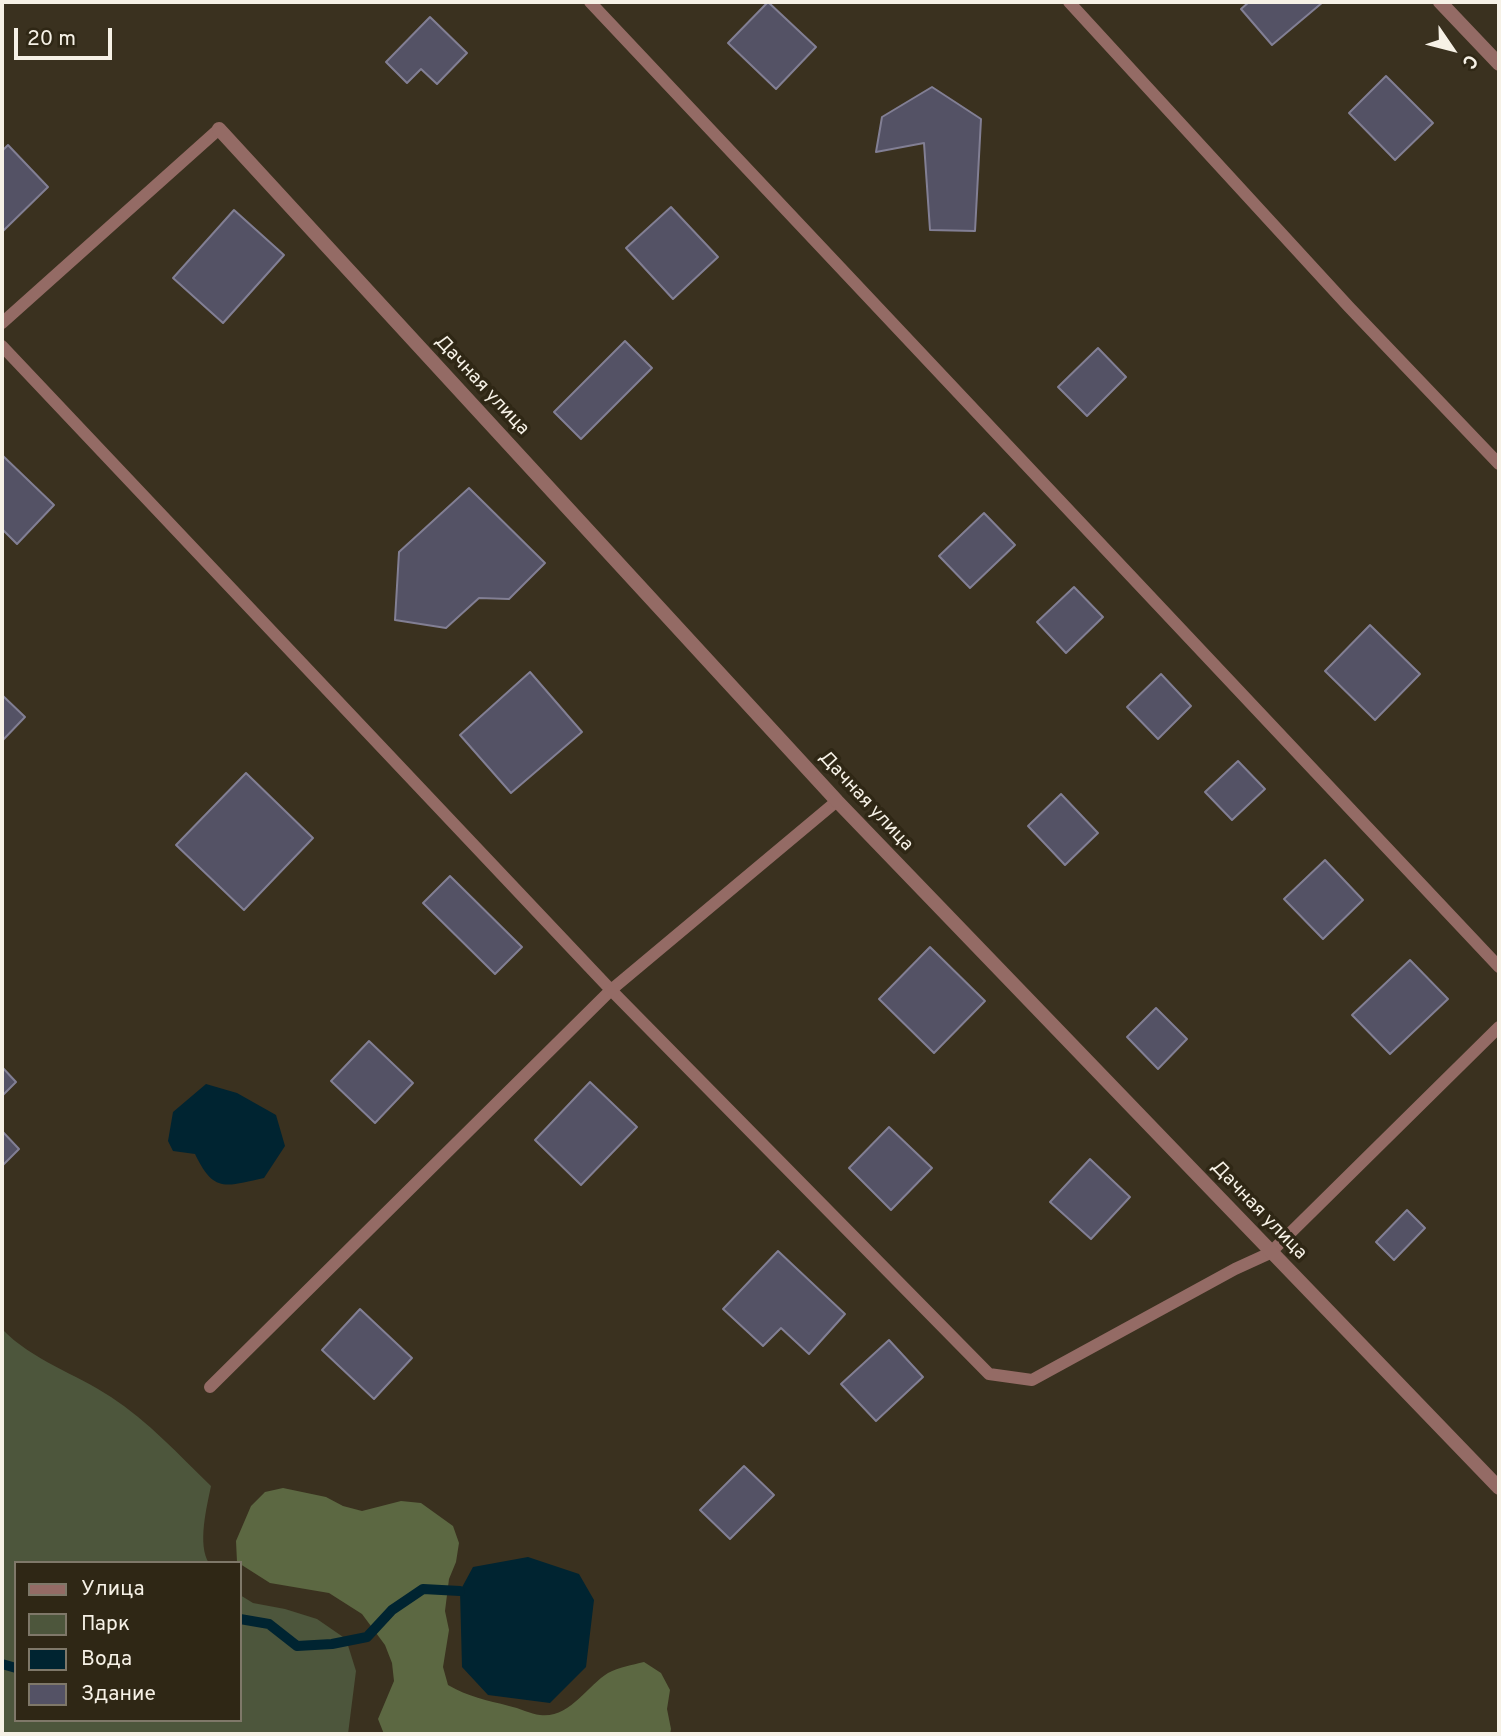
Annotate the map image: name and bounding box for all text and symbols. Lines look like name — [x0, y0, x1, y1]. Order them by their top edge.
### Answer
scale bar — [18, 14, 116, 58]
north arrow — [1417, 14, 1487, 84]
text: 20 m — [27, 26, 76, 53]
text: С — [1456, 49, 1483, 73]
street label: Дачная улица — [429, 331, 533, 441]
street label: Дачная улица — [813, 747, 917, 857]
street label: Дачная улица — [1205, 1157, 1311, 1265]
legend — [14, 1561, 242, 1722]
text: Улица — [81, 1576, 145, 1603]
text: Парк — [81, 1611, 130, 1638]
text: Вода — [81, 1646, 132, 1673]
text: Здание — [81, 1681, 156, 1708]

